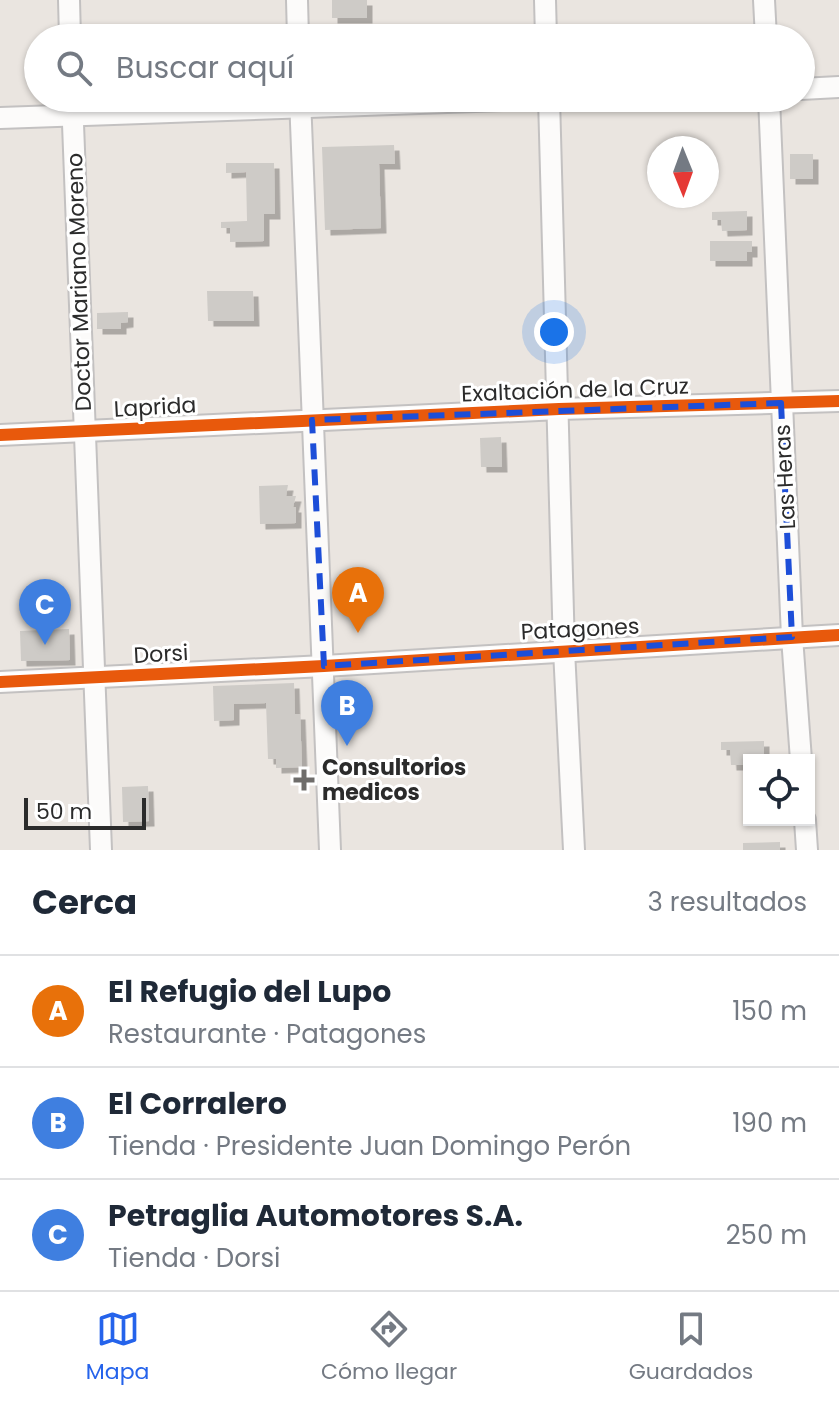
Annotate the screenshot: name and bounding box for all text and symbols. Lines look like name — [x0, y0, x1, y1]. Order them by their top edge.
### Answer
search box — [24, 24, 815, 112]
icon: search — [52, 46, 96, 90]
text: Buscar aquí — [116, 46, 294, 89]
north arrow — [647, 136, 719, 208]
street label: Doctor Mariano Moreno — [59, 152, 99, 412]
your location — [534, 312, 574, 352]
street label: Exaltación de la Cruz — [461, 371, 689, 409]
street label: Laprida — [113, 389, 197, 425]
street label: Las Heras — [767, 424, 803, 530]
pin: A — [332, 567, 384, 633]
pin: C — [19, 579, 71, 645]
street label: Patagones — [520, 610, 640, 648]
street label: Dorsi — [133, 637, 189, 671]
pin: B — [321, 680, 373, 746]
place label: Consultorios medicos — [322, 752, 466, 808]
map controls — [743, 754, 815, 826]
button: locate — [743, 754, 815, 826]
marker: Consultorios medicos — [293, 769, 315, 791]
scale bar — [24, 794, 146, 830]
text: 50 m — [36, 796, 92, 827]
text: Cerca — [32, 878, 137, 926]
text: 3 resultados — [647, 884, 807, 920]
text: El Refugio del Lupo — [108, 970, 391, 1013]
text: A — [48, 993, 68, 1029]
text: 150 m — [732, 993, 807, 1029]
text: Restaurante · Patagones — [108, 1016, 426, 1052]
text: El Corralero — [108, 1082, 287, 1125]
text: B — [49, 1105, 67, 1141]
text: 190 m — [732, 1105, 807, 1141]
text: Tienda · Presidente Juan Domingo Perón — [108, 1128, 631, 1164]
text: Petraglia Automotores S.A. — [108, 1194, 523, 1237]
text: C — [48, 1217, 68, 1253]
text: 250 m — [726, 1217, 807, 1253]
text: Tienda · Dorsi — [108, 1240, 280, 1276]
tab: Mapa — [86, 1307, 149, 1388]
tab: Cómo llegar — [321, 1307, 457, 1388]
tab: Guardados — [629, 1307, 753, 1388]

